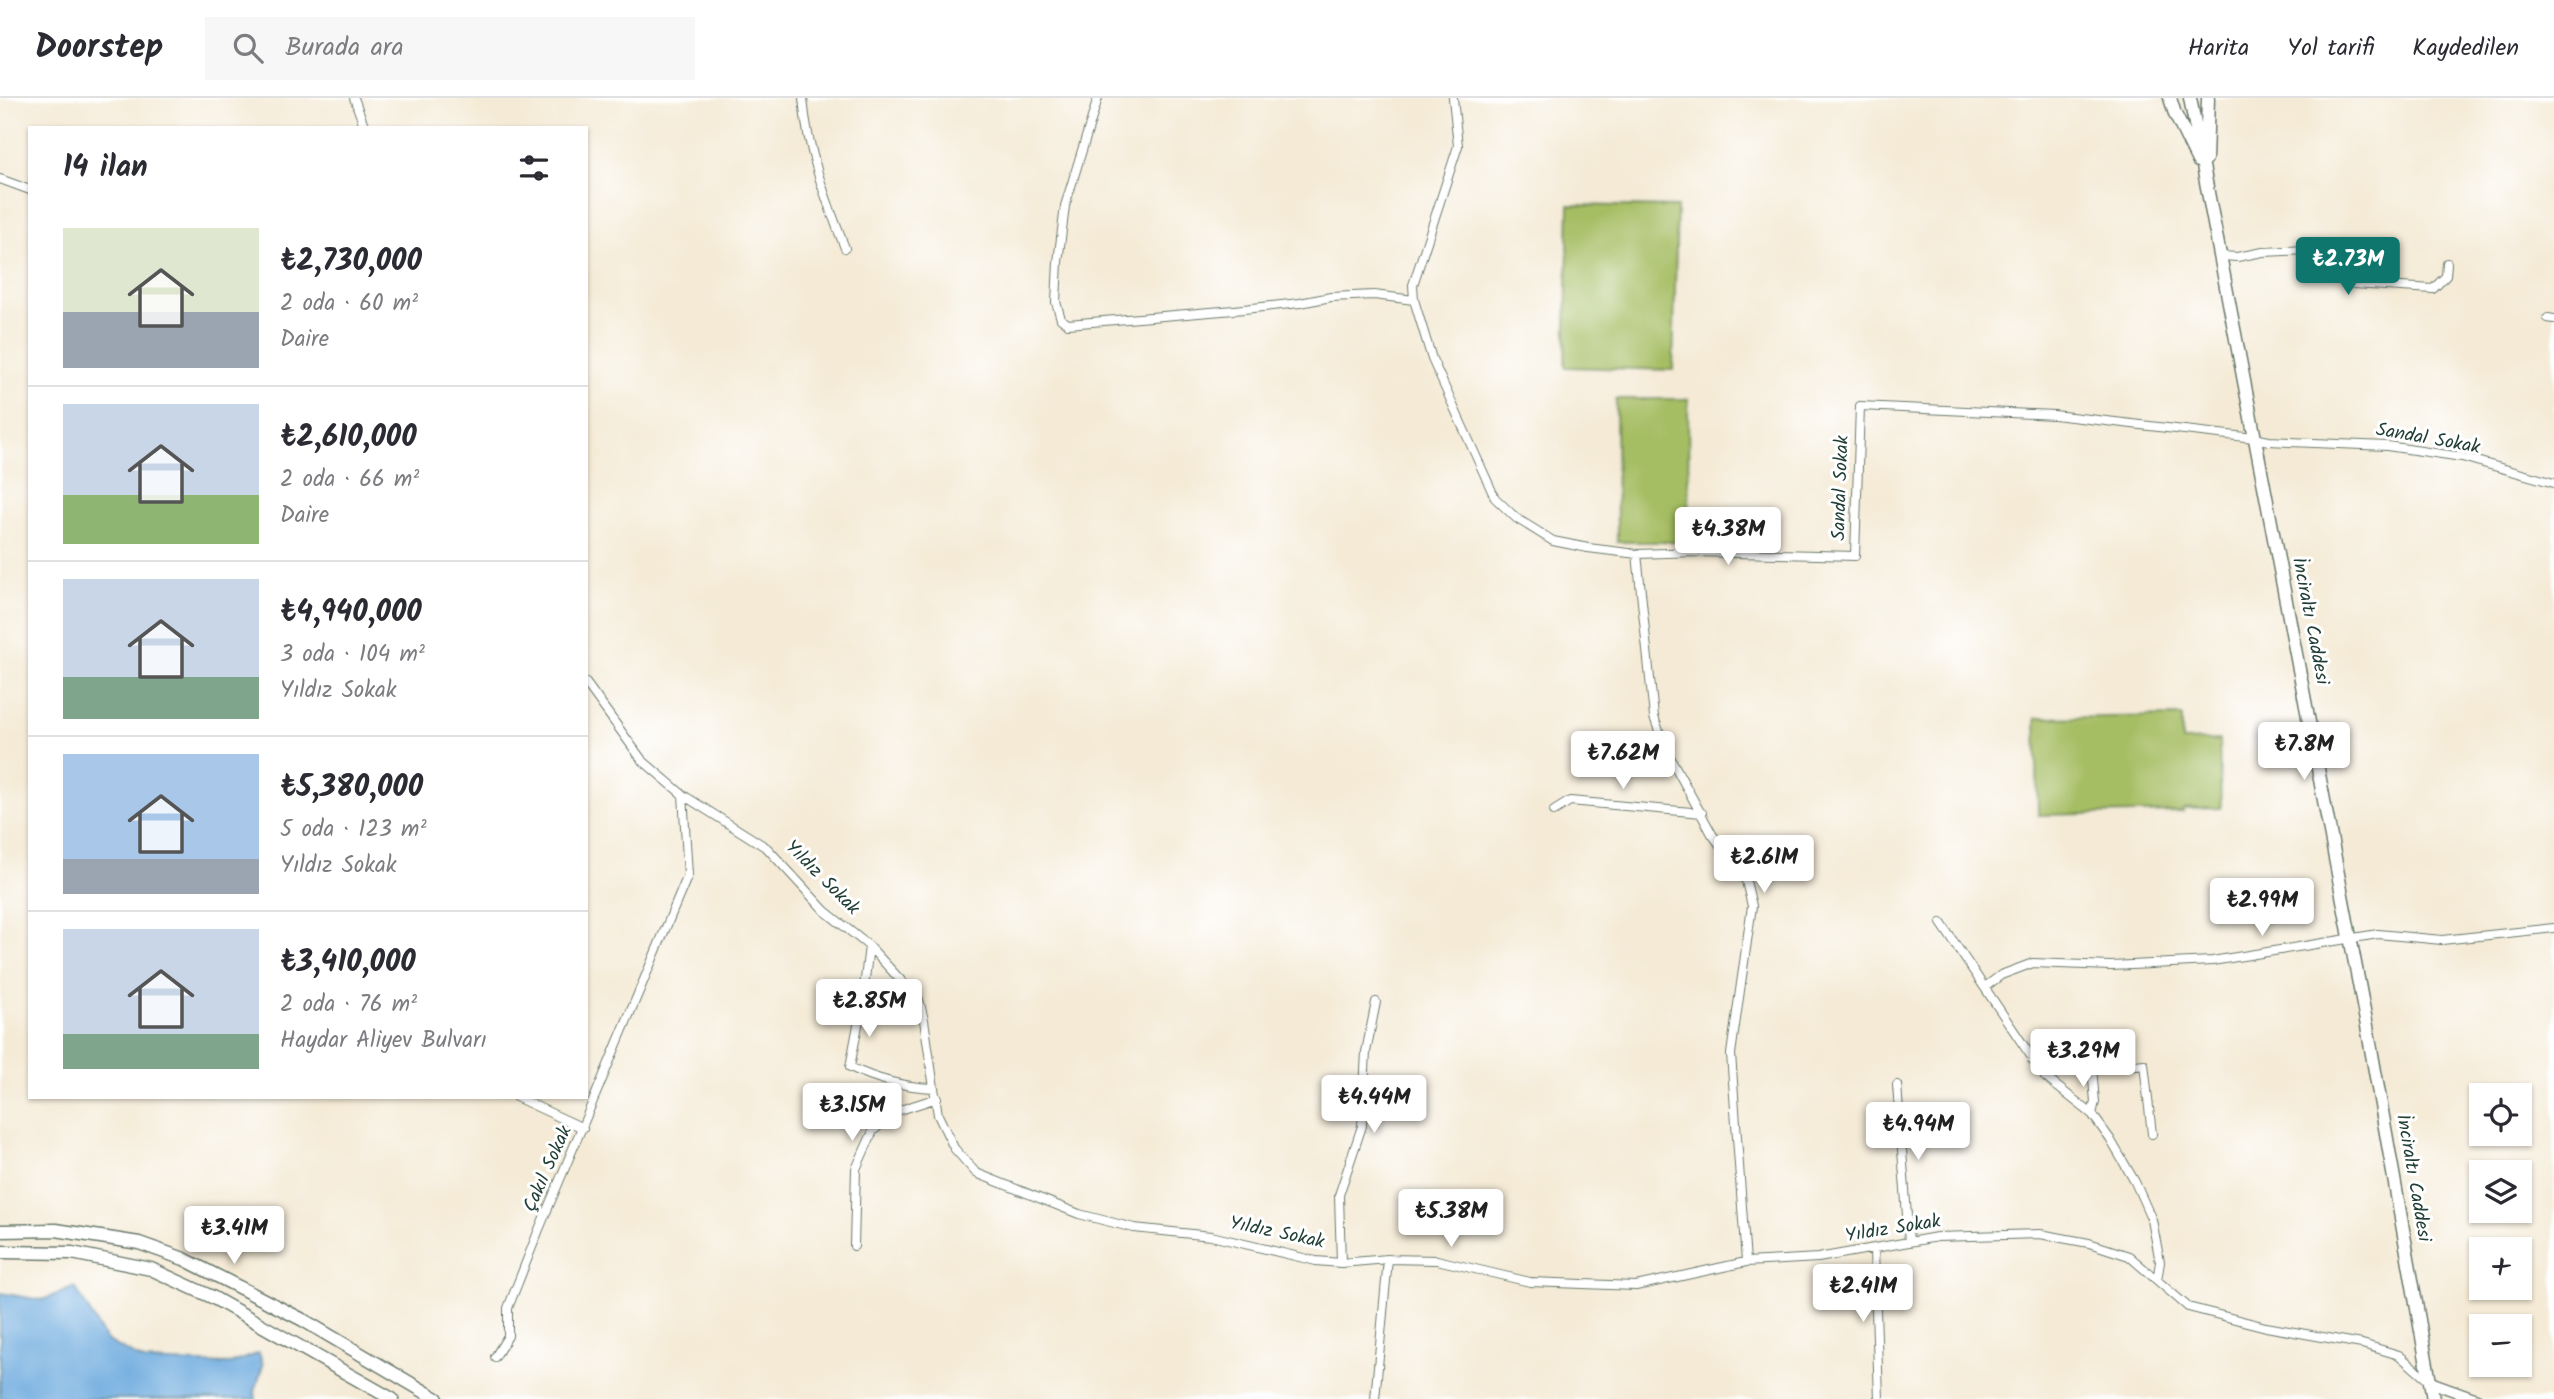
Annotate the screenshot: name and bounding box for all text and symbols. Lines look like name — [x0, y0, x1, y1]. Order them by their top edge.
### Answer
search box — [205, 17, 695, 80]
text: Doorstep — [35, 22, 163, 75]
text: Burada ara — [285, 27, 404, 69]
icon: search — [229, 29, 267, 67]
text: Harita — [2188, 29, 2249, 68]
text: Yol tarifi — [2287, 29, 2374, 68]
text: Kaydedilen — [2412, 29, 2519, 68]
text: 14 ilan — [63, 144, 148, 192]
icon: filters — [515, 149, 553, 187]
text: ₺2,730,000 — [280, 238, 422, 286]
pin: ₺2.73M — [2291, 238, 2405, 297]
text: ₺2.73M — [2312, 242, 2384, 278]
icon: home — [119, 256, 203, 340]
text: 2 oda · 60 m² — [280, 286, 418, 322]
text: Daire — [280, 322, 329, 358]
text: ₺2,610,000 — [280, 414, 417, 462]
street label: Sandal Sokak — [2374, 415, 2482, 463]
icon: home — [119, 432, 203, 516]
street label: Sandal Sokak — [1824, 435, 1858, 541]
text: 2 oda · 66 m² — [280, 462, 419, 498]
text: Daire — [280, 498, 329, 534]
pin: ₺4.38M — [1671, 508, 1785, 567]
text: ₺4.38M — [1691, 512, 1765, 548]
street label: İnciraltı Caddesi — [2283, 555, 2337, 689]
text: ₺4,940,000 — [280, 589, 422, 637]
icon: home — [119, 607, 203, 691]
text: 3 oda · 104 m² — [280, 637, 425, 673]
text: Yıldız Sokak — [280, 673, 397, 709]
pin: ₺7.8M — [2255, 722, 2353, 782]
text: ₺7.8M — [2274, 727, 2334, 763]
pin: ₺7.62M — [1566, 732, 1680, 791]
text: ₺7.62M — [1587, 736, 1659, 772]
text: ₺5,380,000 — [280, 764, 423, 812]
icon: home — [119, 782, 203, 866]
text: 5 oda · 123 m² — [280, 812, 427, 848]
street label: Yıldız Sokak — [777, 833, 867, 923]
pin: ₺2.61M — [1707, 836, 1821, 895]
text: ₺2.61M — [1730, 840, 1798, 876]
text: Yıldız Sokak — [280, 848, 397, 884]
pin: ₺2.99M — [2205, 878, 2319, 938]
text: ₺2.99M — [2226, 883, 2298, 919]
text: ₺3,410,000 — [280, 939, 416, 987]
icon: home — [119, 957, 203, 1041]
pin: ₺2.85M — [812, 979, 926, 1039]
text: ₺2.85M — [832, 984, 906, 1020]
text: 2 oda · 76 m² — [280, 987, 417, 1023]
text: Haydar Aliyev Bulvarı — [280, 1023, 487, 1059]
pin: ₺3.29M — [2026, 1030, 2140, 1089]
text: ₺3.29M — [2046, 1034, 2120, 1070]
pin: ₺4.44M — [1317, 1076, 1431, 1135]
text: ₺4.44M — [1337, 1080, 1411, 1116]
map controls — [2469, 1083, 2532, 1377]
button: locate — [2469, 1083, 2532, 1146]
pin: ₺3.15M — [795, 1084, 909, 1143]
text: ₺3.15M — [819, 1088, 885, 1124]
pin: ₺4.94M — [1861, 1102, 1975, 1162]
text: ₺4.94M — [1882, 1107, 1954, 1143]
street label: İnciraltı Caddesi — [2387, 1112, 2439, 1246]
street label: Çakıl Sokak — [516, 1121, 580, 1217]
button: layers — [2469, 1160, 2532, 1223]
pin: ₺5.38M — [1394, 1190, 1508, 1249]
text: ₺5.38M — [1414, 1194, 1488, 1230]
pin: ₺3.41M — [177, 1206, 291, 1266]
street label: Yıldız Sokak — [1843, 1207, 1943, 1251]
street label: Yıldız Sokak — [1227, 1208, 1327, 1258]
text: ₺3.41M — [200, 1211, 268, 1247]
button: + — [2469, 1237, 2532, 1300]
pin: ₺2.41M — [1806, 1264, 1920, 1324]
text: ₺2.41M — [1829, 1269, 1897, 1305]
button: − — [2469, 1314, 2532, 1377]

